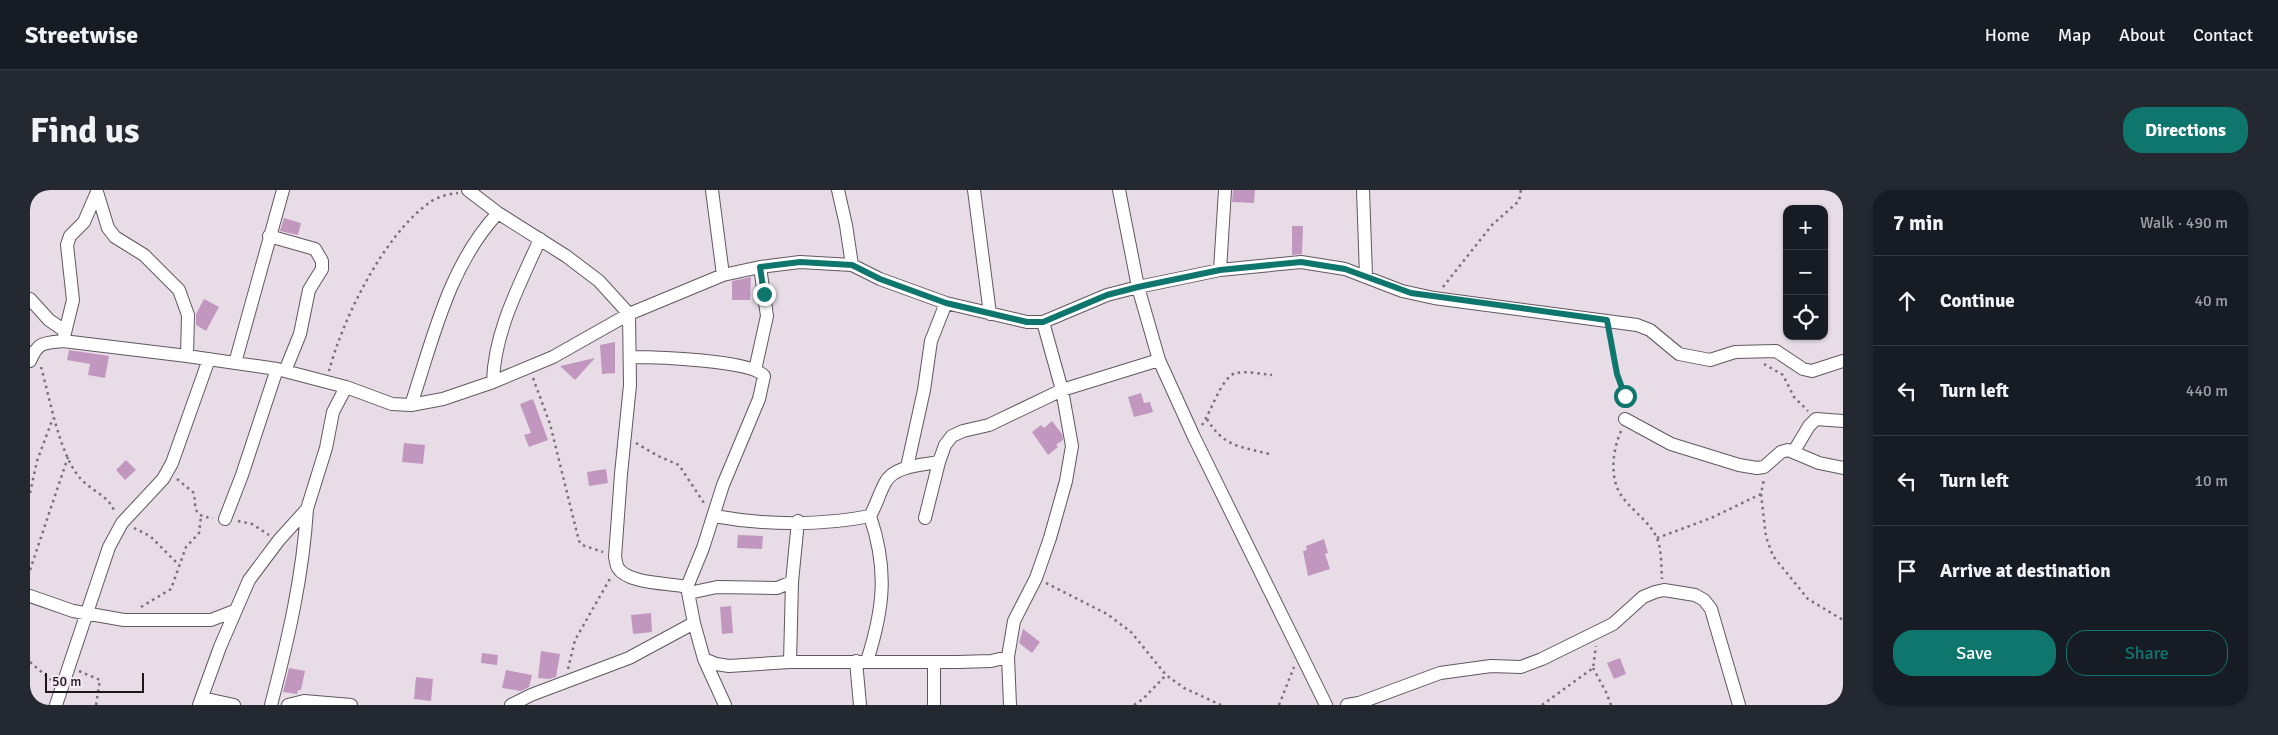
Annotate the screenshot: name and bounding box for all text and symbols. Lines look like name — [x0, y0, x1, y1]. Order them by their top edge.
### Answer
text: Streetwise — [25, 20, 138, 50]
text: Home — [1985, 24, 2030, 46]
text: Map — [2058, 24, 2091, 46]
text: About — [2119, 24, 2165, 46]
text: Contact — [2193, 24, 2253, 46]
button: Directions — [2123, 107, 2248, 153]
text: Find us — [30, 109, 140, 152]
map controls — [1783, 205, 1828, 340]
button: + — [1783, 205, 1828, 250]
text: 7 min — [1893, 210, 1944, 236]
text: Walk · 490 m — [2140, 213, 2228, 233]
button: − — [1783, 250, 1828, 295]
route end — [753, 283, 776, 306]
icon: ahead — [1893, 287, 1921, 315]
text: Continue — [1940, 289, 2015, 313]
text: 40 m — [2194, 291, 2228, 311]
button: locate — [1783, 295, 1828, 340]
icon: left — [1893, 377, 1921, 405]
text: Turn left — [1940, 379, 2009, 403]
text: 440 m — [2186, 381, 2228, 401]
route start — [1614, 385, 1637, 408]
icon: left — [1893, 467, 1921, 495]
text: Turn left — [1940, 469, 2009, 493]
text: 10 m — [2194, 471, 2228, 491]
icon: arrive — [1893, 557, 1921, 585]
text: Arrive at destination — [1940, 559, 2111, 583]
button: Save — [1893, 630, 2056, 676]
button: Share — [2066, 630, 2228, 676]
scale bar — [45, 670, 144, 693]
text: 50 m — [52, 673, 81, 690]

